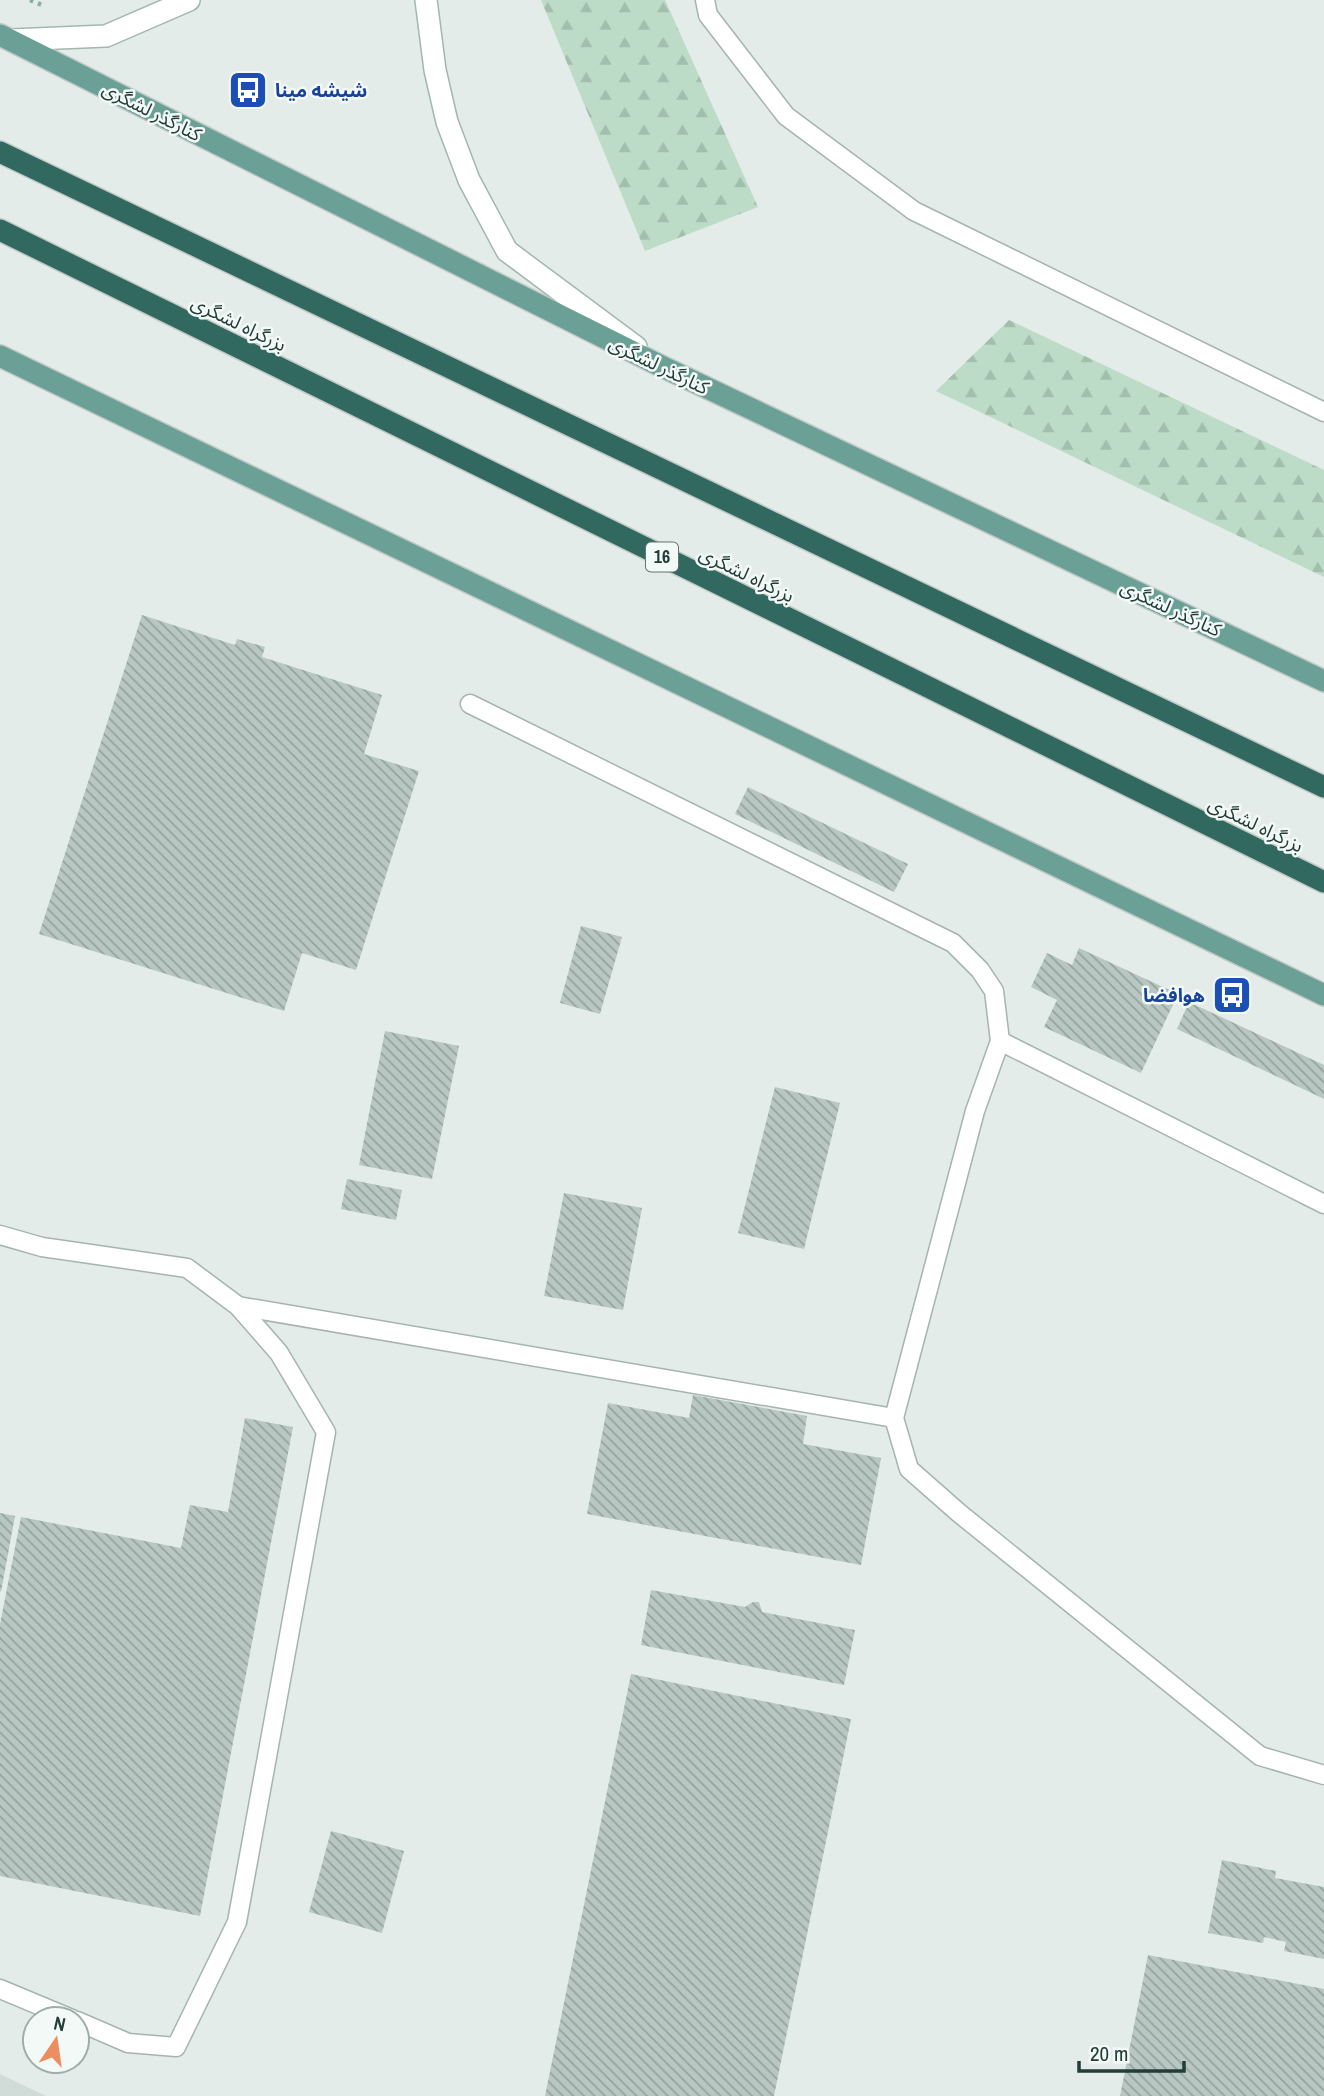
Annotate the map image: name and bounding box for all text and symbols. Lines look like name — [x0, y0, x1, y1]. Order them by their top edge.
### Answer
bus stop icon: شیشه مینا — [227, 69, 269, 111]
street label: کنارگذر لشگری — [98, 75, 207, 148]
place label: شیشه مینا — [275, 77, 367, 103]
street label: بزرگراه لشگری — [187, 289, 291, 357]
street label: کنارگذر لشگری — [605, 330, 714, 401]
street label: بزرگراه لشگری — [695, 540, 799, 608]
road number: 16 — [646, 542, 678, 572]
street label: کنارگذر لشگری — [1117, 573, 1227, 643]
street label: بزرگراه لشگری — [1204, 790, 1308, 858]
bus stop icon: هوافضا — [1211, 974, 1253, 1016]
place label: هوافضا — [1143, 982, 1205, 1008]
north arrow — [21, 2005, 91, 2075]
text: N — [51, 2010, 68, 2037]
scale bar — [1079, 2030, 1184, 2074]
text: 20 m — [1090, 2039, 1128, 2068]

